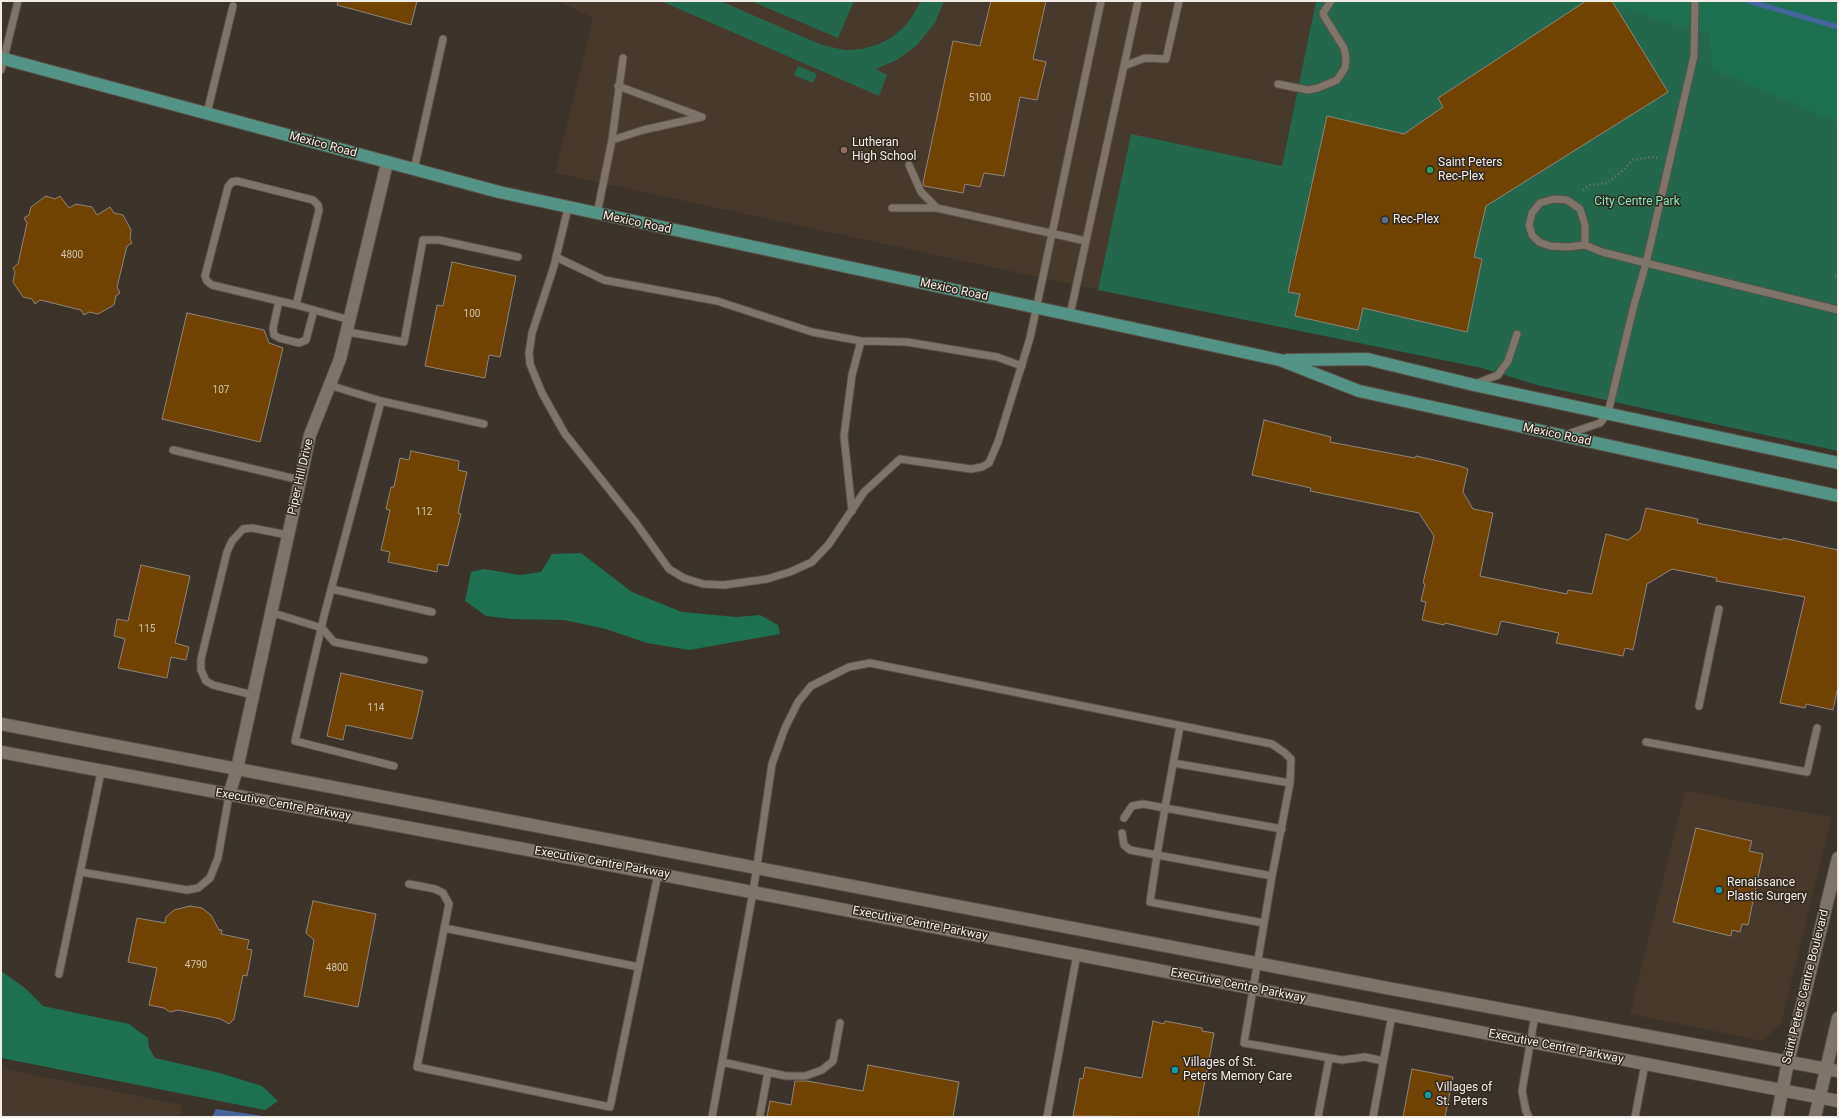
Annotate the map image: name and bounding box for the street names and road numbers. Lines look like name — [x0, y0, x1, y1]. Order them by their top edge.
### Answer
street label: Mexico Road — [288, 129, 358, 161]
street label: Mexico Road — [602, 209, 672, 237]
street label: Mexico Road — [919, 276, 989, 304]
street label: Mexico Road — [1522, 421, 1592, 449]
street label: Piper Hill Drive — [285, 437, 317, 517]
street label: Executive Centre Parkway — [214, 786, 352, 824]
street label: Executive Centre Parkway — [533, 844, 671, 882]
street label: Executive Centre Parkway — [851, 904, 989, 944]
street label: Saint Peters Centre Boulevard — [1780, 908, 1832, 1066]
street label: Executive Centre Parkway — [1169, 966, 1307, 1006]
street label: Executive Centre Parkway — [1487, 1027, 1625, 1067]

